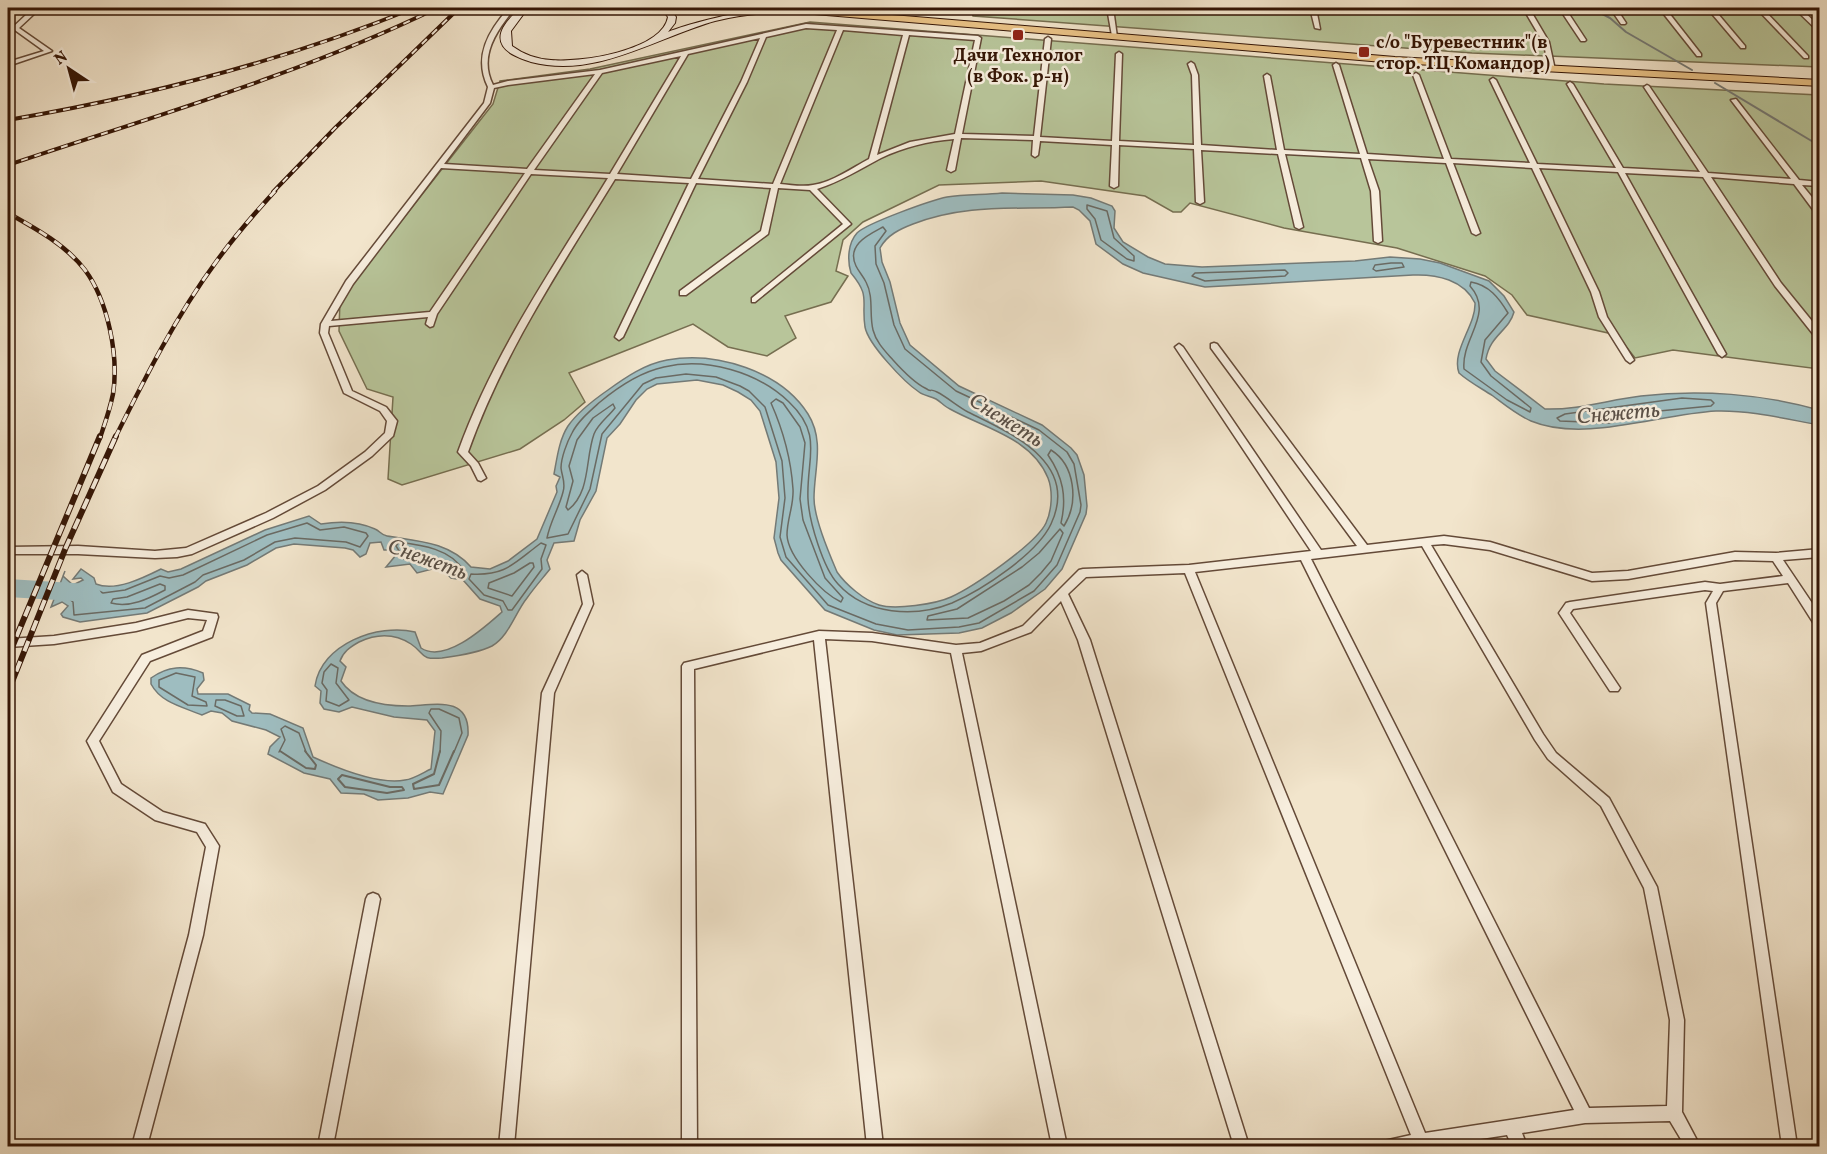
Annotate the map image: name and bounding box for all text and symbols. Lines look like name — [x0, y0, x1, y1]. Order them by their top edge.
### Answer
marker: Дачи Технолог (в Фок. р-н) — [1011, 28, 1025, 42]
place label: с/о "Буревестник"(в стор. ТЦ Командор) — [1376, 31, 1550, 77]
north arrow — [39, 39, 99, 99]
place label: Дачи Технолог (в Фок. р-н) — [953, 44, 1083, 90]
marker: с/о "Буревестник"(в стор. ТЦ Командор) — [1357, 45, 1371, 59]
text: N — [50, 46, 73, 71]
water label: Снежеть — [962, 386, 1049, 456]
water label: Снежеть — [1575, 395, 1661, 434]
water label: Снежеть — [383, 532, 472, 589]

